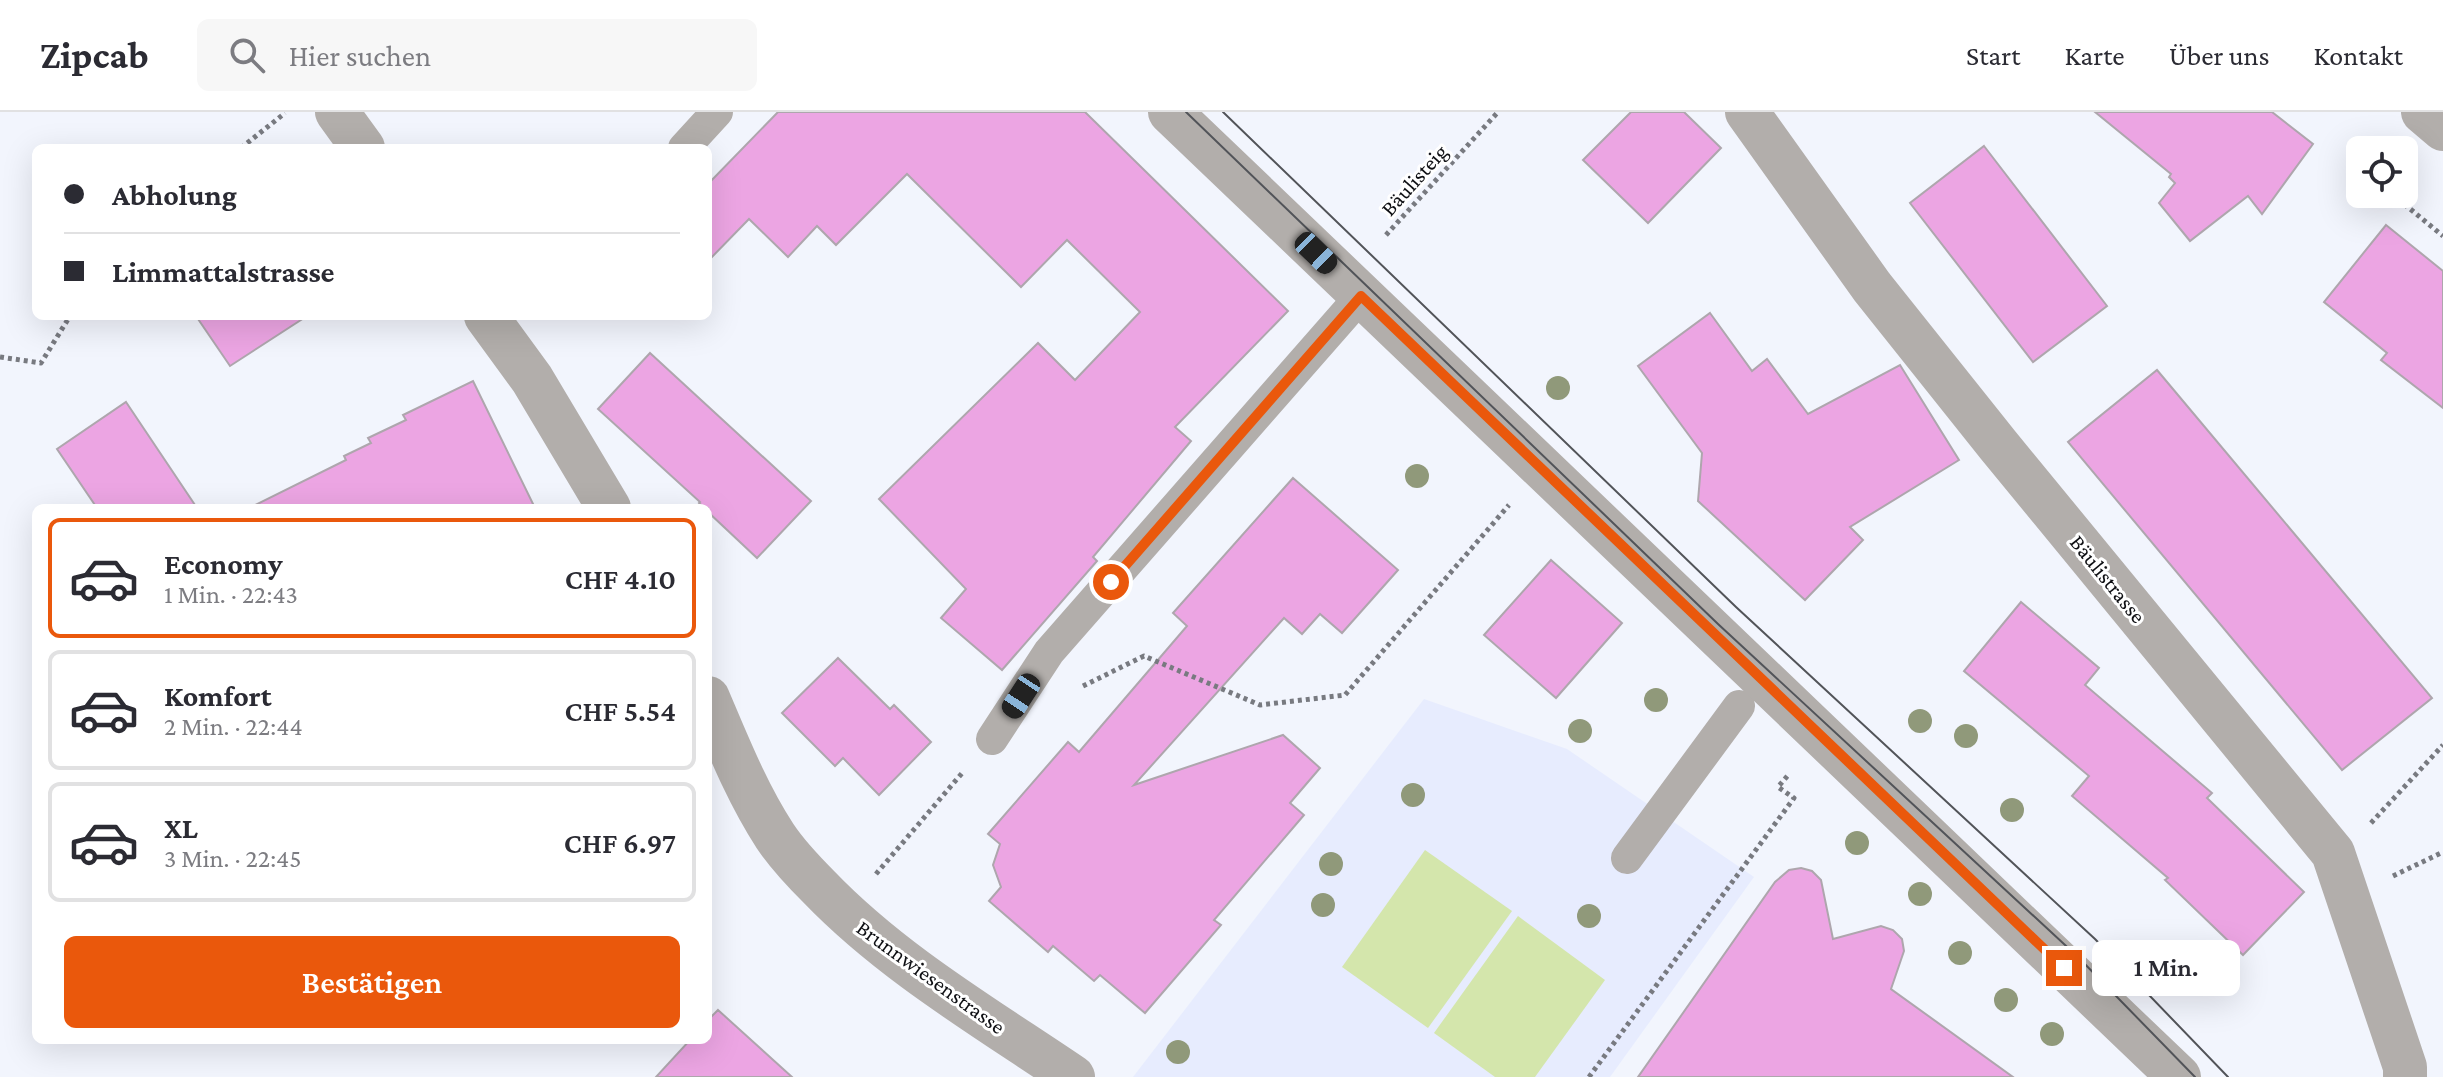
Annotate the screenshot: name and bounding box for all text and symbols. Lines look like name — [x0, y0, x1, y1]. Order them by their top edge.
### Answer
search box — [197, 19, 757, 91]
icon: search — [225, 33, 269, 77]
text: Zipcab — [40, 34, 149, 76]
text: Hier suchen — [289, 39, 431, 72]
text: Start — [1966, 40, 2021, 71]
text: Karte — [2065, 40, 2125, 71]
text: Über uns — [2169, 40, 2270, 71]
text: Kontakt — [2314, 40, 2403, 71]
map controls — [2346, 136, 2418, 208]
button: locate — [2346, 136, 2418, 208]
street label: Bäulisteig — [1376, 139, 1453, 221]
text: Abholung — [112, 178, 237, 211]
car — [1290, 228, 1342, 278]
text: Limmattalstrasse — [112, 255, 335, 288]
street label: Bäulistrasse — [2065, 530, 2151, 628]
icon: car — [68, 542, 140, 614]
text: Economy — [164, 547, 283, 580]
text: CHF 4.10 — [565, 562, 676, 595]
route start — [1093, 564, 1129, 600]
text: 1 Min. · 22:43 — [164, 580, 298, 609]
car — [998, 669, 1044, 723]
icon: car — [68, 674, 140, 746]
text: Komfort — [164, 679, 272, 712]
text: CHF 5.54 — [564, 694, 676, 727]
text: 2 Min. · 22:44 — [164, 712, 303, 741]
icon: car — [68, 806, 140, 878]
text: XL — [164, 811, 198, 844]
text: CHF 6.97 — [564, 826, 676, 859]
text: 3 Min. · 22:45 — [164, 844, 302, 873]
street label: Brunnwiesenstrasse — [852, 915, 1010, 1039]
button: Bestätigen — [64, 936, 680, 1028]
callout: 1 Min. — [2092, 940, 2240, 996]
route end — [2046, 950, 2082, 986]
text: 1 Min. — [2133, 953, 2199, 982]

